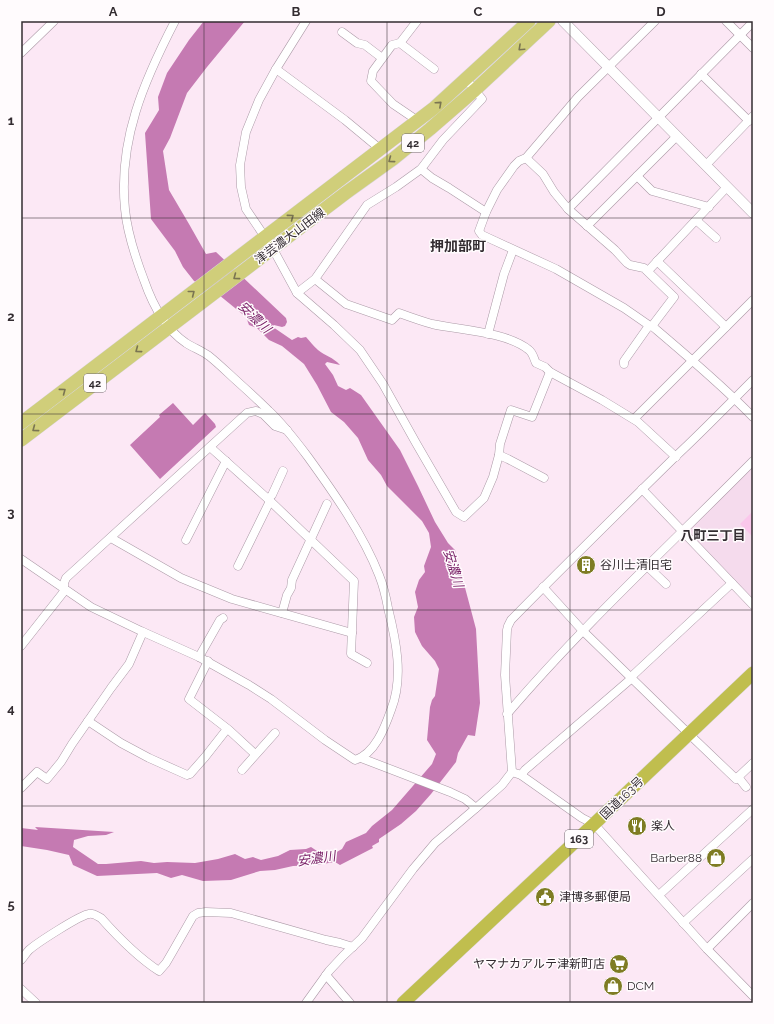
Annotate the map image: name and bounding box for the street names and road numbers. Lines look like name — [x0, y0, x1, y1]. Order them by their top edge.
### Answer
road number: 42 — [402, 134, 424, 152]
street label: 津芸濃大山田線 — [252, 205, 328, 267]
road number: 42 — [84, 374, 106, 392]
street label: 国道163号 — [597, 774, 647, 822]
road number: 163 — [565, 830, 593, 848]

